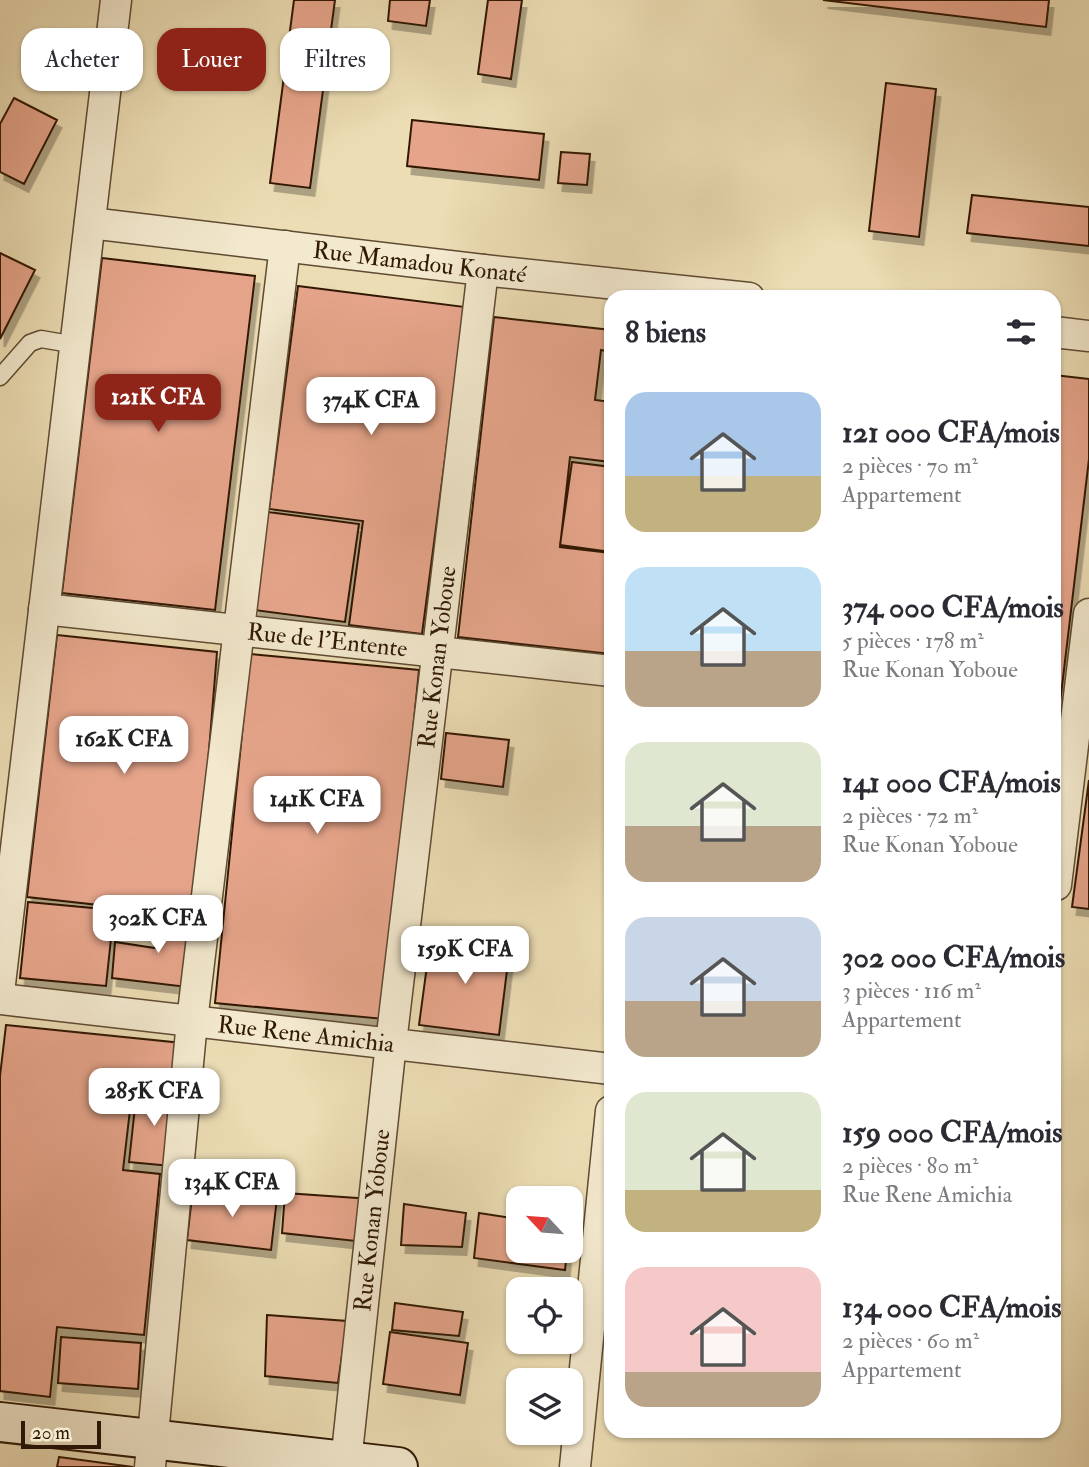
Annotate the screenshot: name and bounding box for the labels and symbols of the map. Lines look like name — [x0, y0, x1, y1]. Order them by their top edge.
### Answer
street label: Rue Mamadou Konaté — [311, 234, 529, 290]
pin: 121K CFA — [86, 374, 230, 434]
pin: 374K CFA — [299, 378, 443, 437]
street label: Rue Konan Yoboue — [411, 564, 463, 750]
street label: Rue de l'Entente — [246, 616, 409, 664]
pin: 162K CFA — [52, 716, 196, 776]
pin: 141K CFA — [245, 776, 389, 836]
pin: 302K CFA — [86, 895, 230, 955]
pin: 159K CFA — [393, 926, 537, 986]
street label: Rue Rene Amichia — [216, 1009, 397, 1060]
pin: 285K CFA — [82, 1068, 226, 1128]
street label: Rue Konan Yoboue — [347, 1127, 397, 1313]
pin: 134K CFA — [160, 1160, 304, 1219]
north arrow — [506, 1186, 583, 1264]
scale bar — [21, 1418, 102, 1450]

